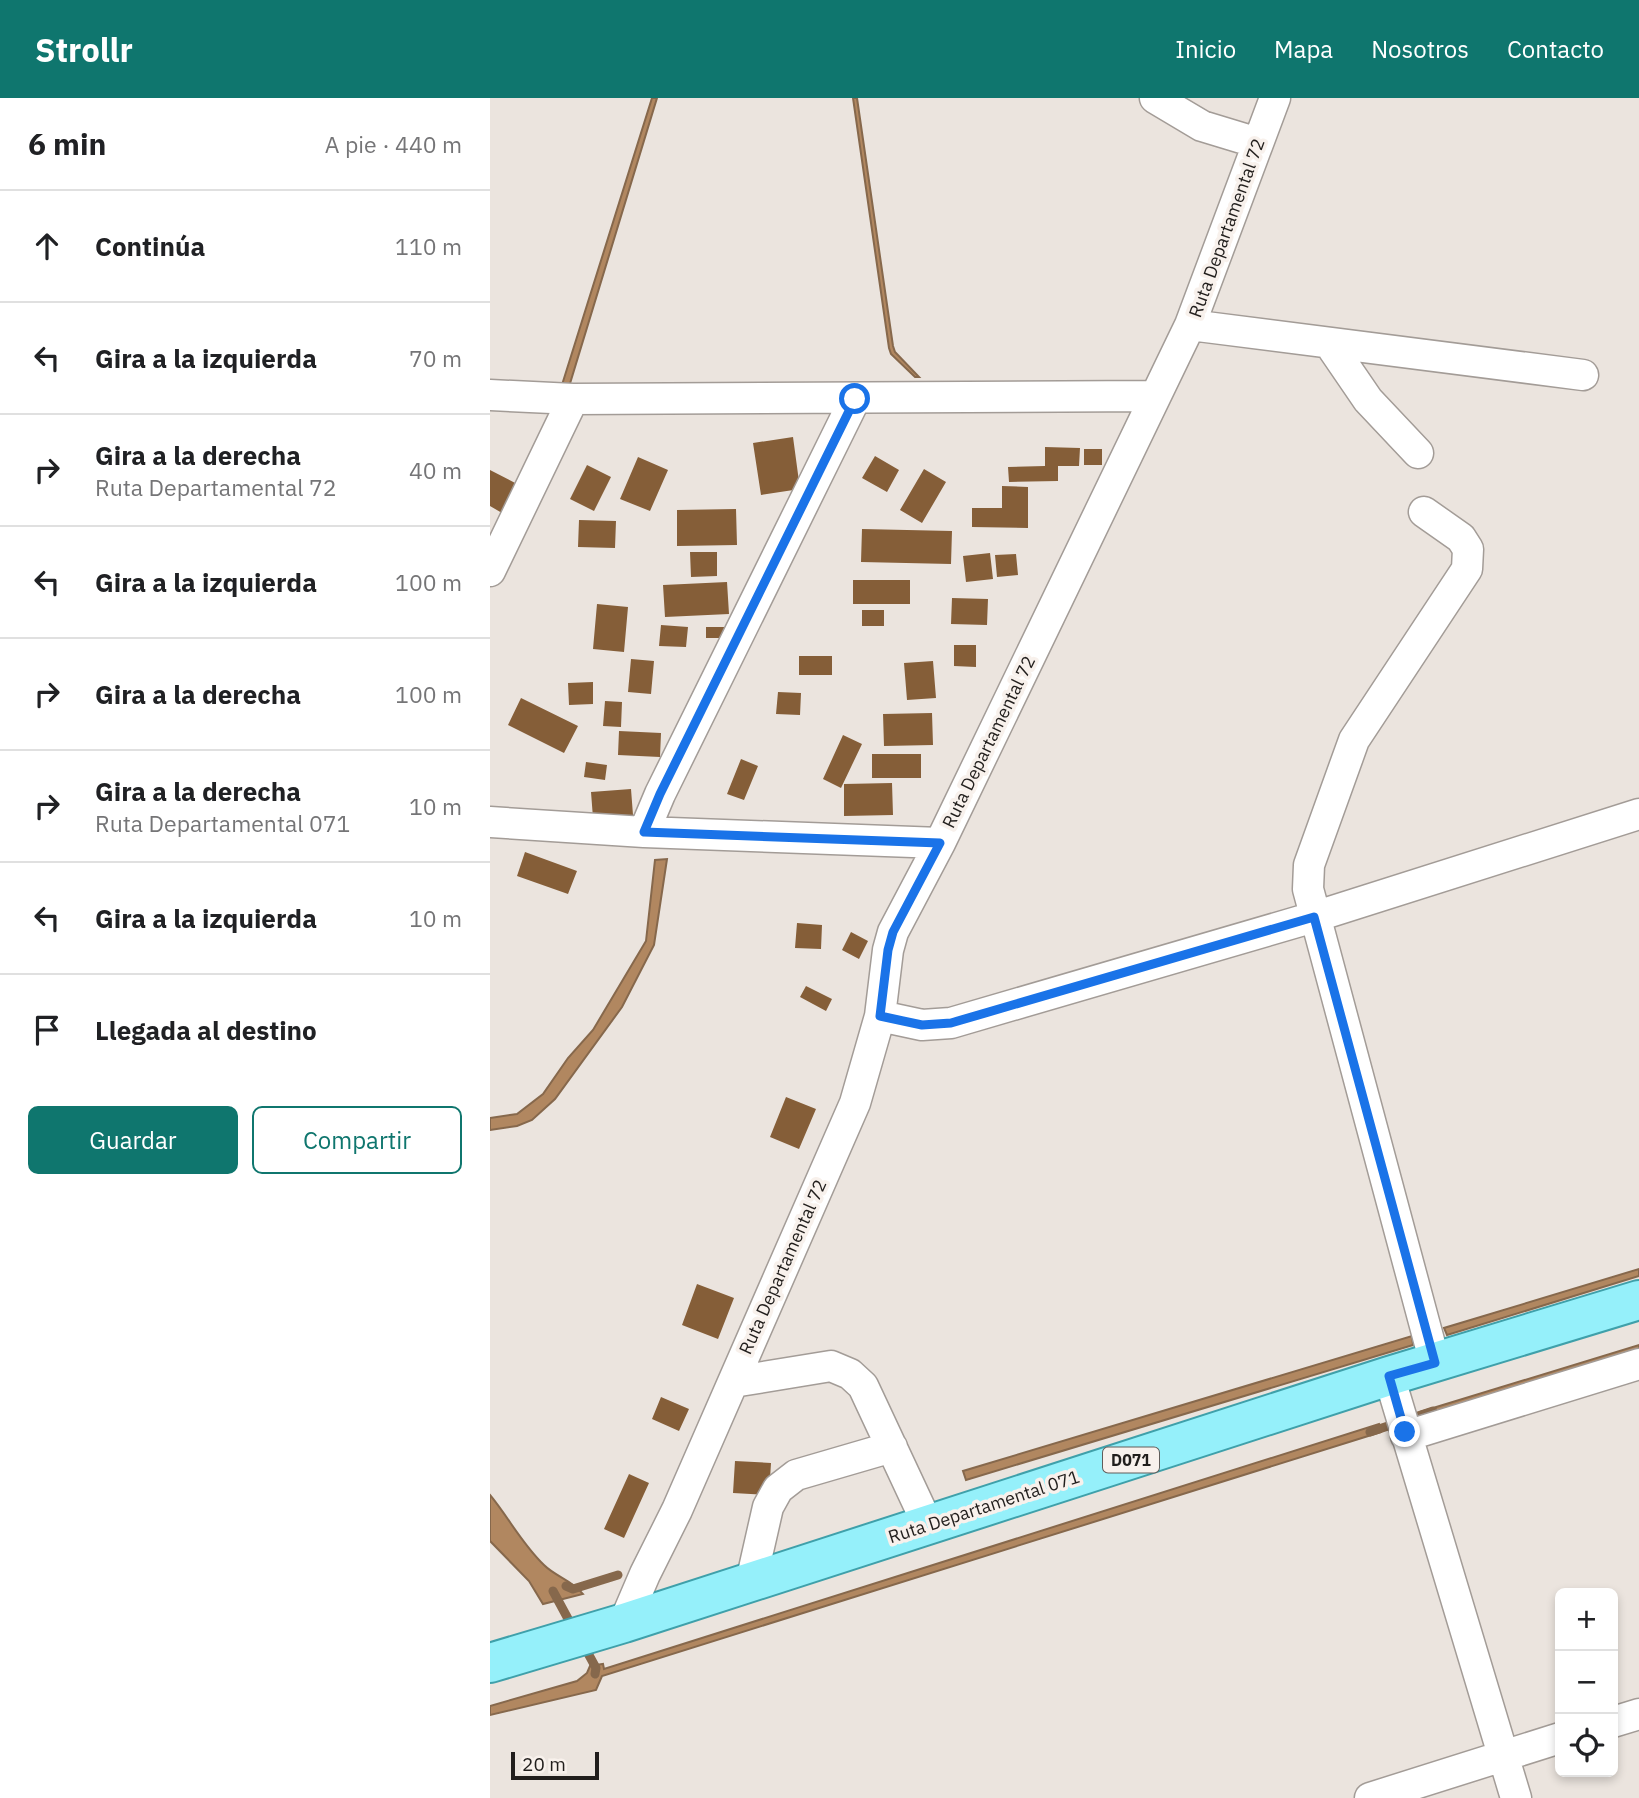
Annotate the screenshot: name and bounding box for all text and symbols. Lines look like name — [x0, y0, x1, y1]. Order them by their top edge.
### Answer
text: Strollr — [35, 28, 133, 71]
text: Inicio — [1175, 33, 1236, 65]
text: Mapa — [1274, 33, 1333, 65]
text: Nosotros — [1371, 33, 1469, 65]
text: Contacto — [1507, 33, 1604, 65]
text: 6 min — [28, 124, 106, 163]
text: A pie · 440 m — [325, 129, 462, 159]
street label: Ruta Departamental 72 — [1183, 135, 1270, 321]
icon: ahead — [28, 227, 66, 265]
text: Continúa — [95, 229, 205, 263]
text: 110 m — [395, 231, 462, 261]
icon: left — [28, 339, 66, 377]
text: Gira a la izquierda — [95, 341, 317, 375]
text: 70 m — [409, 343, 462, 373]
route start — [839, 383, 870, 414]
text: Gira a la derecha — [95, 438, 301, 472]
icon: right — [28, 451, 66, 489]
text: 40 m — [409, 455, 462, 485]
text: Ruta Departamental 72 — [95, 472, 337, 502]
icon: left — [28, 563, 66, 601]
text: Gira a la izquierda — [95, 565, 317, 599]
text: 100 m — [395, 567, 462, 597]
street label: Ruta Departamental 72 — [937, 652, 1040, 832]
icon: right — [28, 675, 66, 713]
text: Gira a la derecha — [95, 677, 301, 711]
text: 100 m — [395, 679, 462, 709]
text: Gira a la derecha — [95, 774, 301, 808]
icon: right — [28, 787, 66, 825]
text: 10 m — [409, 791, 462, 821]
text: Ruta Departamental 071 — [95, 808, 350, 838]
icon: left — [28, 899, 66, 937]
text: Gira a la izquierda — [95, 901, 317, 935]
text: 10 m — [409, 903, 462, 933]
icon: arrive — [28, 1011, 66, 1049]
text: Llegada al destino — [95, 1013, 317, 1047]
button: Guardar — [28, 1106, 238, 1174]
button: Compartir — [252, 1106, 462, 1174]
street label: Ruta Departamental 72 — [734, 1176, 831, 1358]
route end — [1389, 1416, 1420, 1447]
road number: D071 — [1103, 1448, 1159, 1472]
street label: Ruta Departamental 071 — [885, 1465, 1082, 1548]
map controls — [1555, 1588, 1618, 1777]
button: + — [1555, 1588, 1618, 1651]
button: − — [1555, 1651, 1618, 1714]
button: locate — [1555, 1714, 1618, 1777]
scale bar — [511, 1749, 598, 1781]
text: 20 m — [522, 1752, 566, 1776]

